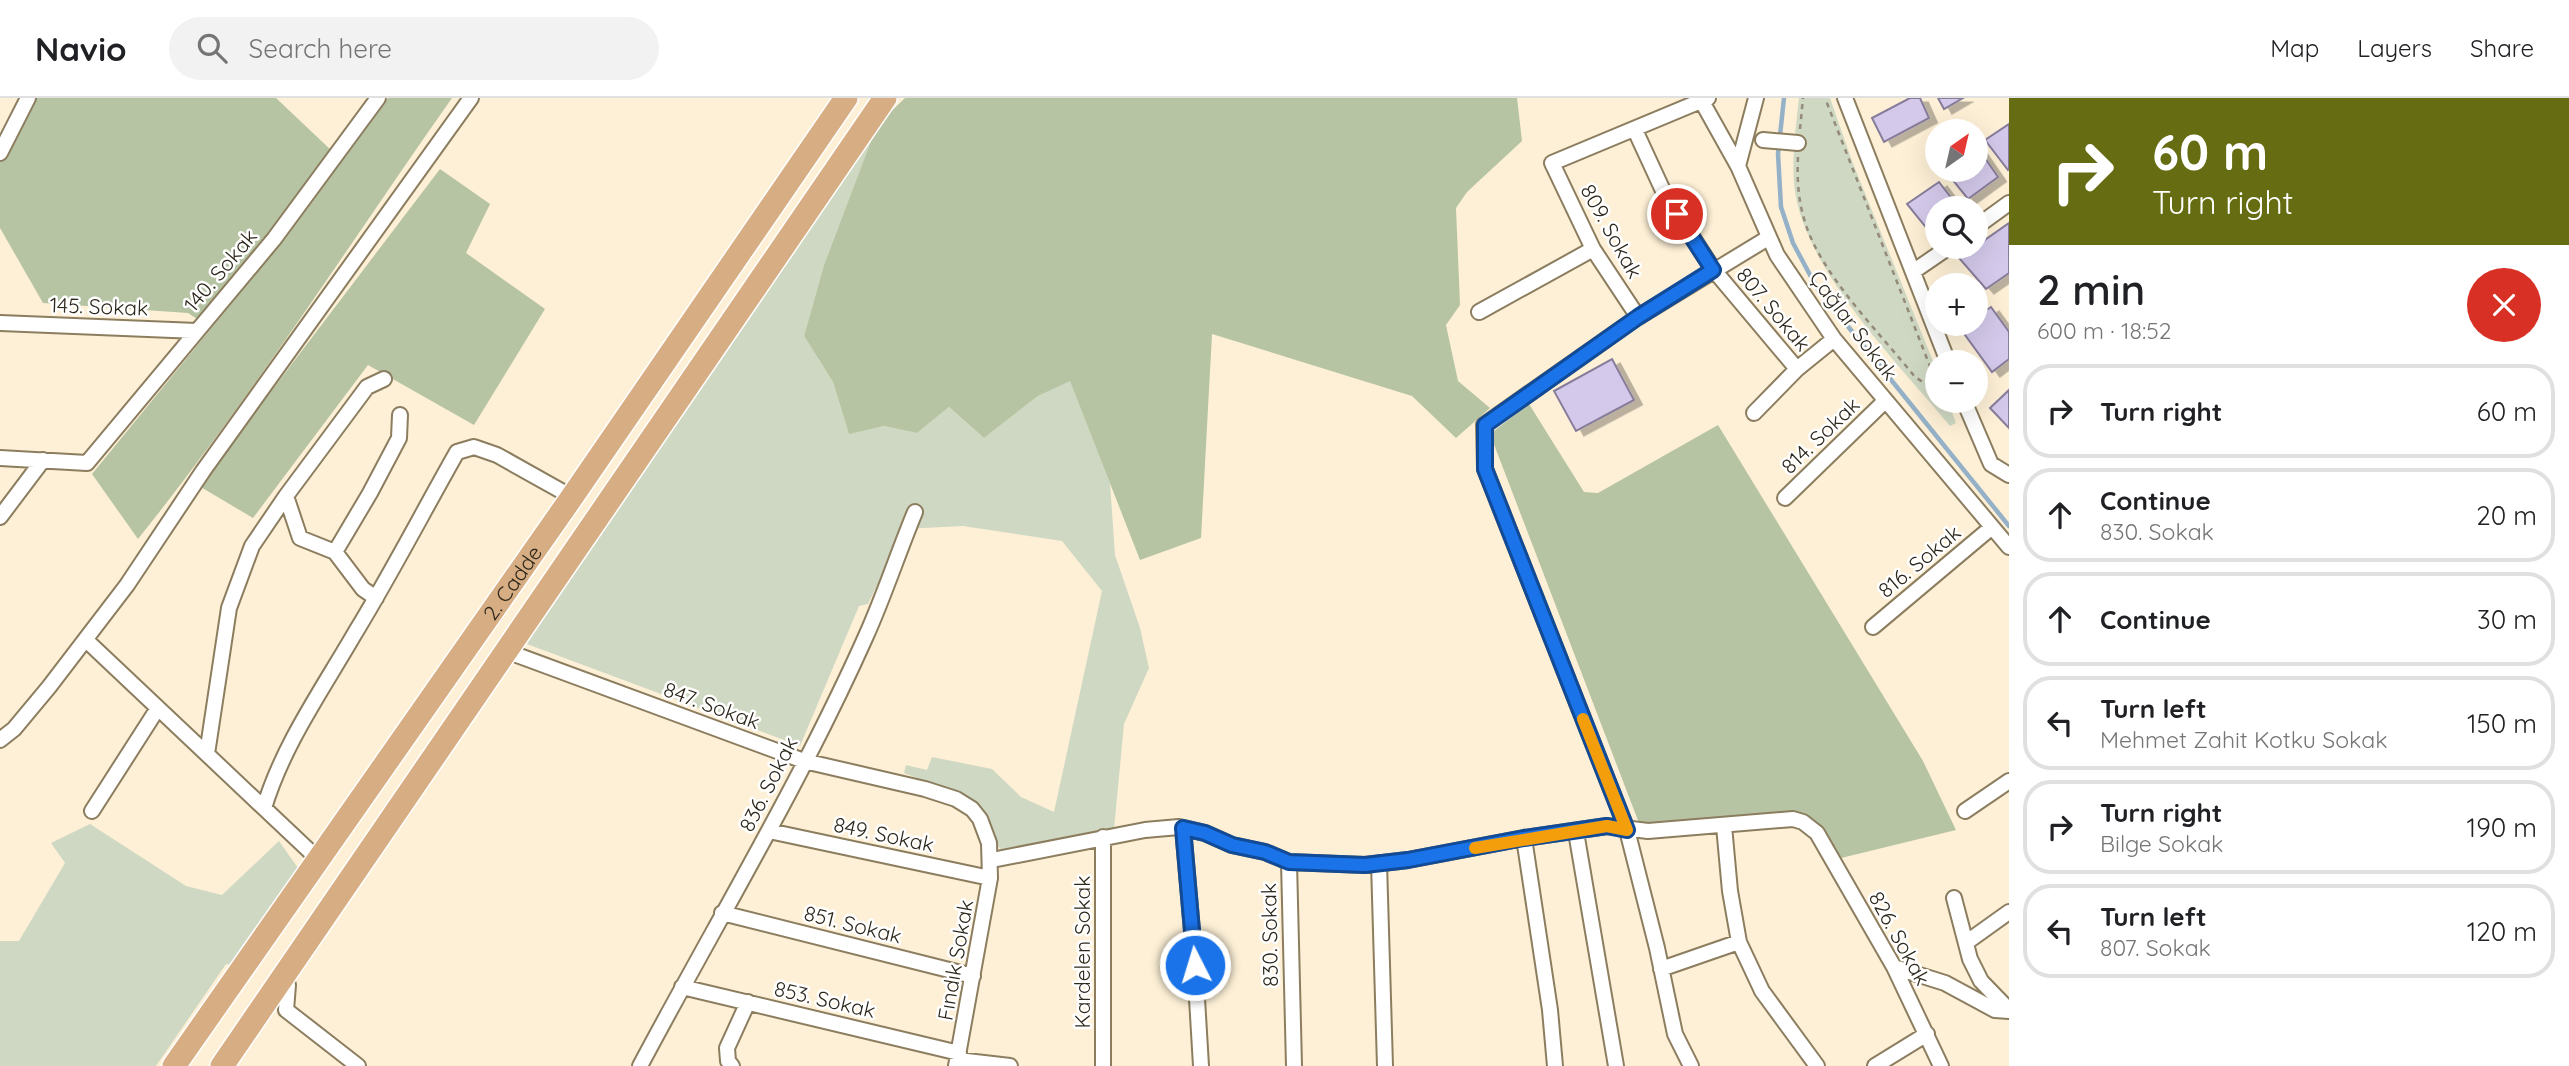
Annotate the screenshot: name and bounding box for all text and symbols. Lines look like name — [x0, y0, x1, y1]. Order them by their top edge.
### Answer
search box — [169, 17, 659, 80]
text: Navio — [35, 28, 127, 69]
icon: search — [193, 29, 231, 67]
text: Search here — [249, 32, 392, 65]
text: Map — [2270, 33, 2319, 63]
text: Layers — [2357, 33, 2432, 63]
text: Share — [2470, 33, 2534, 63]
north arrow — [1925, 119, 1988, 182]
map controls — [1925, 119, 1988, 413]
text: 60 m — [2152, 121, 2268, 182]
icon: right — [2037, 126, 2128, 217]
street label: 809. Sokak — [1575, 179, 1649, 283]
text: Turn right — [2152, 182, 2293, 222]
pin — [1647, 184, 1707, 244]
icon: arrive — [1658, 195, 1696, 233]
button: search — [1925, 196, 1988, 259]
street label: 140. Sokak — [178, 223, 262, 317]
street label: 807. Sokak — [1731, 262, 1817, 356]
text: 2 min — [2037, 263, 2145, 316]
street label: Çağlar Sokak — [1804, 265, 1904, 385]
button: close — [2467, 268, 2541, 342]
button: + — [1925, 273, 1988, 336]
street label: 145. Sokak — [49, 291, 149, 321]
text: 600 m · 18:52 — [2037, 316, 2172, 345]
button: − — [1925, 350, 1988, 413]
street label: 814. Sokak — [1775, 391, 1865, 479]
icon: right — [2041, 392, 2079, 430]
text: Turn right — [2100, 395, 2222, 428]
text: 60 m — [2477, 395, 2537, 428]
text: Continue — [2100, 484, 2211, 517]
icon: ahead — [2041, 496, 2079, 534]
text: 20 m — [2476, 499, 2537, 532]
text: 830. Sokak — [2100, 517, 2214, 546]
street label: 816. Sokak — [1873, 519, 1965, 603]
street label: 2. Cadde — [477, 540, 547, 625]
icon: ahead — [2041, 600, 2079, 638]
text: Continue — [2100, 603, 2211, 636]
text: 30 m — [2477, 603, 2537, 636]
street label: 847. Sokak — [660, 676, 764, 734]
text: Turn left — [2100, 692, 2207, 725]
icon: left — [2041, 704, 2079, 742]
text: 150 m — [2467, 707, 2537, 740]
text: Mehmet Zahit Kotku Sokak — [2100, 725, 2388, 754]
street label: 836. Sokak — [733, 732, 803, 836]
text: Turn right — [2100, 796, 2222, 829]
icon: right — [2041, 808, 2079, 846]
street label: 849. Sokak — [831, 811, 937, 857]
text: 190 m — [2467, 811, 2537, 844]
text: Bilge Sokak — [2100, 829, 2223, 858]
street label: Kardelen Sokak — [1069, 875, 1095, 1029]
street label: 830. Sokak — [1255, 883, 1283, 987]
street label: 826. Sokak — [1864, 886, 1936, 990]
street label: Fındık Sokak — [932, 898, 978, 1022]
street label: 851. Sokak — [801, 899, 905, 949]
text: Turn left — [2100, 900, 2207, 933]
icon: left — [2041, 912, 2079, 950]
text: 120 m — [2467, 915, 2537, 948]
position arrow — [1158, 928, 1232, 1002]
text: 807. Sokak — [2100, 933, 2211, 962]
street label: 853. Sokak — [772, 975, 878, 1023]

